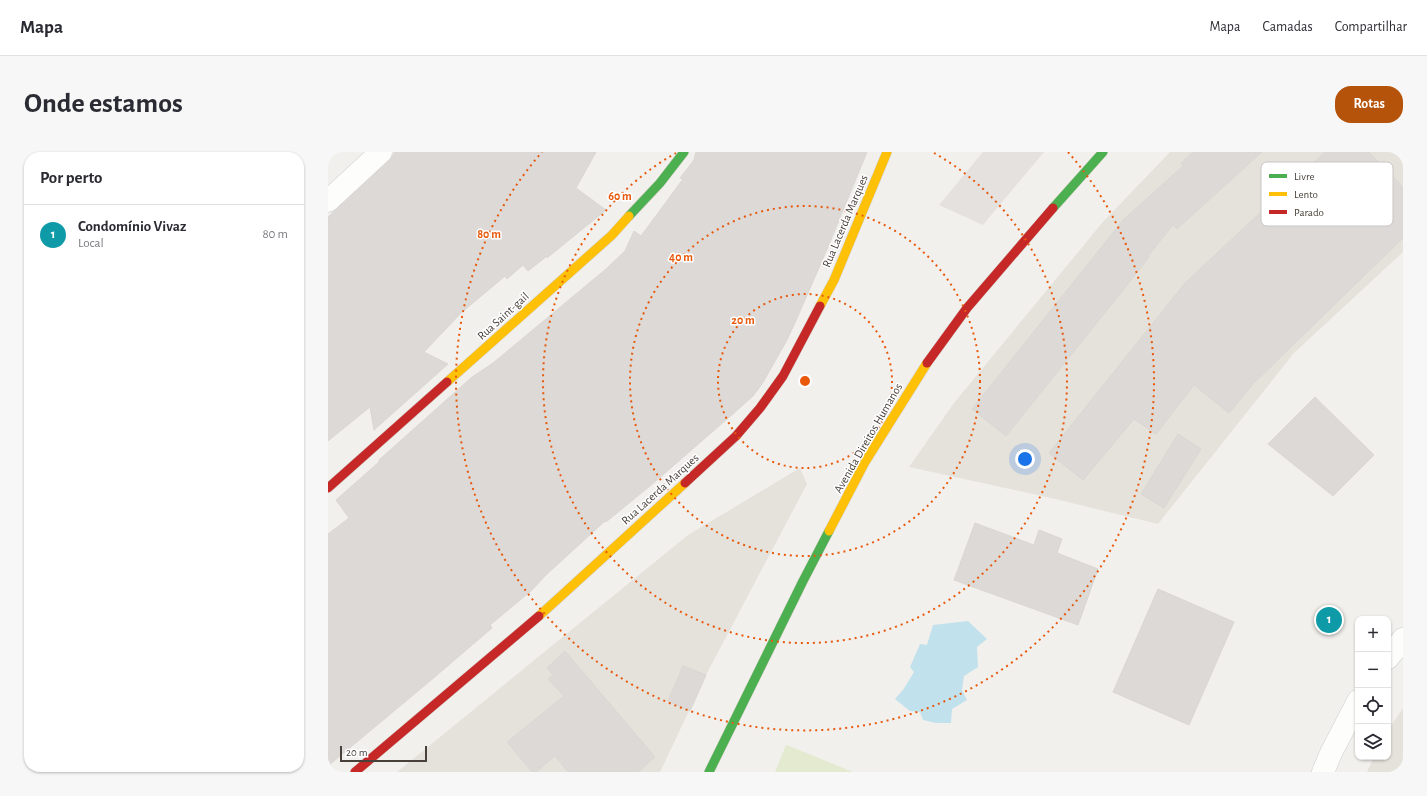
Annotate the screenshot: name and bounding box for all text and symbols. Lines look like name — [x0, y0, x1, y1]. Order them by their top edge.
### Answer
text: Mapa — [20, 18, 63, 37]
text: Mapa — [1210, 20, 1240, 34]
text: Camadas — [1262, 20, 1313, 34]
text: Compartilhar — [1335, 20, 1407, 34]
button: Rotas — [1335, 86, 1403, 123]
text: Onde estamos — [24, 90, 183, 118]
legend — [1261, 162, 1393, 226]
text: Por perto — [40, 169, 103, 186]
text: Livre — [1294, 171, 1315, 182]
street label: Rua Lacerda Marques — [820, 173, 870, 269]
text: Lento — [1294, 189, 1318, 200]
text: 60 m — [608, 190, 632, 202]
text: Parado — [1294, 207, 1324, 218]
text: Condomínio Vivaz — [78, 219, 186, 234]
text: 1 — [51, 228, 55, 241]
text: 80 m — [262, 228, 288, 241]
text: 80 m — [477, 228, 501, 240]
text: Local — [78, 237, 104, 250]
text: 40 m — [669, 251, 693, 263]
street label: Rua Saint-gail — [475, 290, 531, 342]
text: 20 m — [731, 314, 755, 326]
centre of rings — [798, 374, 812, 388]
street label: Avenida Direitos Humanos — [832, 381, 904, 495]
your location — [1015, 449, 1035, 469]
street label: Rua Lacerda Marques — [619, 451, 701, 527]
pin: 1 — [1316, 605, 1342, 635]
map controls — [1355, 616, 1391, 760]
button: + — [1355, 616, 1391, 652]
button: − — [1355, 652, 1391, 688]
button: locate — [1355, 688, 1391, 724]
button: layers — [1355, 724, 1391, 760]
scale bar — [340, 744, 427, 763]
text: 20 m — [346, 747, 367, 758]

